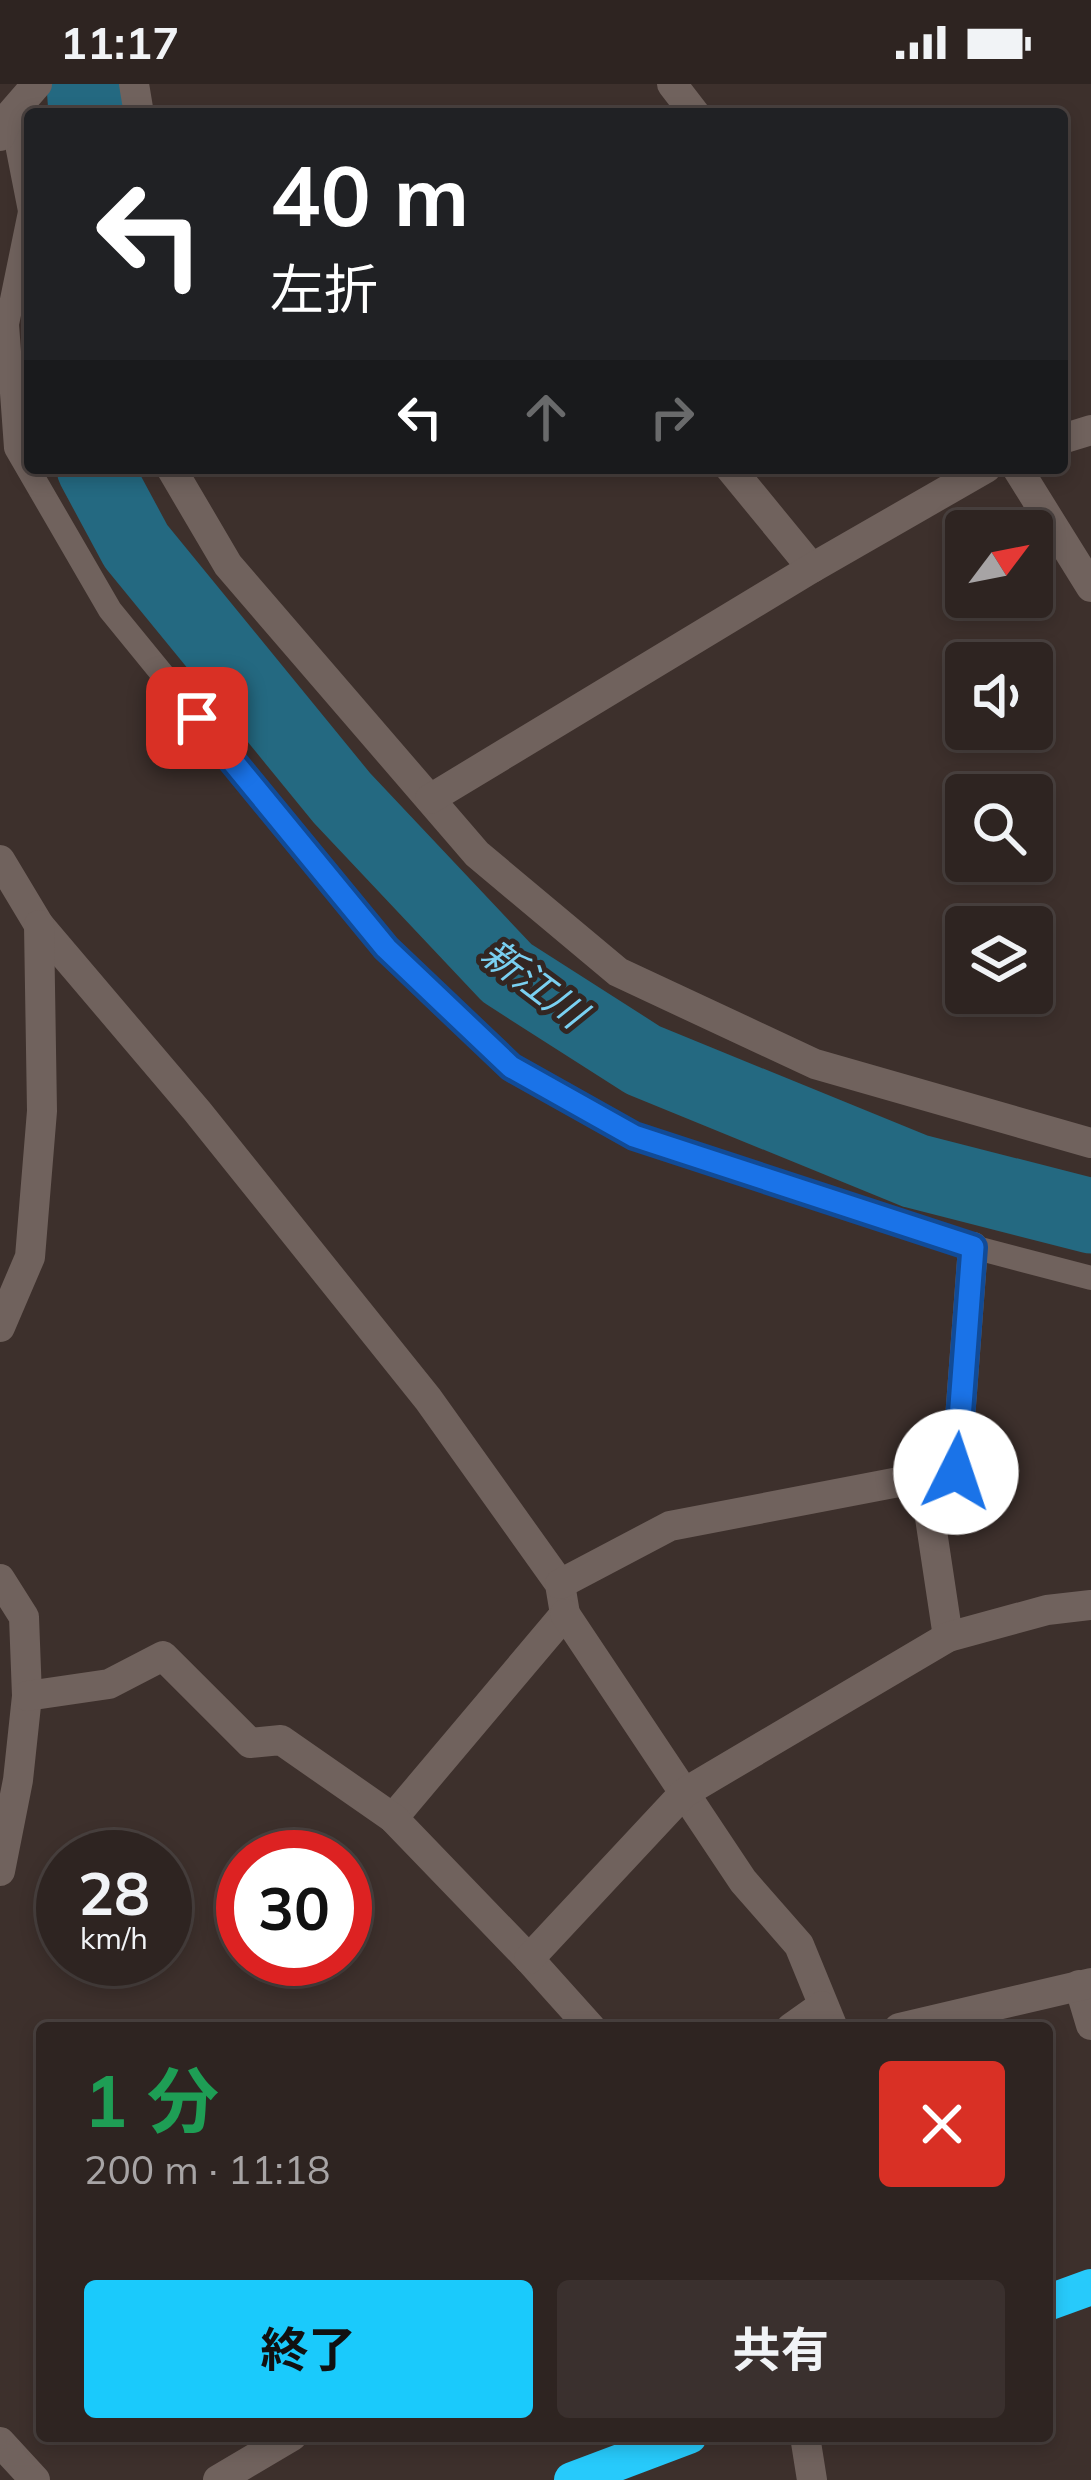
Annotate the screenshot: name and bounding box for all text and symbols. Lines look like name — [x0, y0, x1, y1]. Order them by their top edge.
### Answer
text: 11:17 — [60, 14, 179, 70]
text: 40 m — [270, 142, 469, 247]
icon: left — [72, 156, 228, 312]
text: 左折 — [270, 255, 378, 323]
icon: left — [387, 384, 453, 450]
icon: ahead — [513, 384, 579, 450]
icon: right — [639, 384, 705, 450]
north arrow — [945, 510, 1053, 618]
map controls — [945, 510, 1053, 1014]
button: sound — [945, 642, 1053, 750]
pin — [146, 667, 248, 769]
icon: arrive — [164, 685, 230, 751]
button: search — [945, 774, 1053, 882]
button: layers — [945, 906, 1053, 1014]
water label: 新江川 — [473, 928, 599, 1040]
position arrow — [893, 1409, 1019, 1535]
speed limit sign: 30 — [216, 1830, 372, 1986]
text: 28 — [78, 1855, 150, 1930]
text: km/h — [80, 1919, 148, 1957]
text: 1 分 — [84, 2055, 219, 2145]
button: close — [879, 2061, 1005, 2187]
text: 200 m · 11:18 — [84, 2145, 330, 2194]
button: 終了 — [84, 2280, 533, 2418]
button: 共有 — [557, 2280, 1005, 2418]

